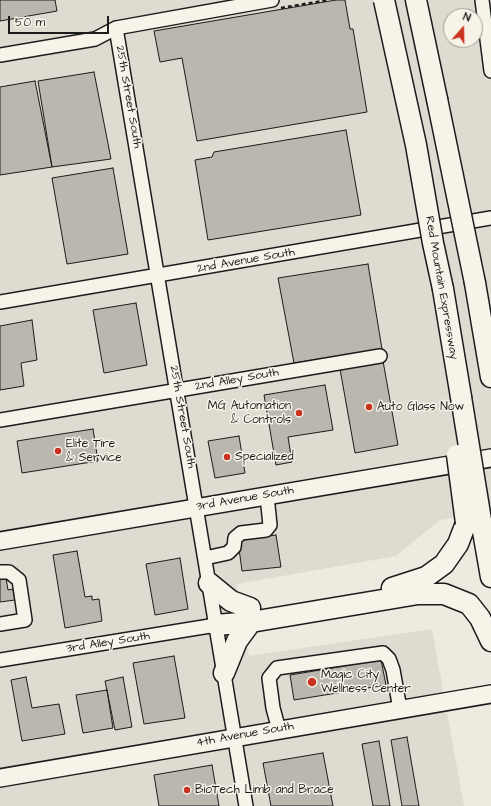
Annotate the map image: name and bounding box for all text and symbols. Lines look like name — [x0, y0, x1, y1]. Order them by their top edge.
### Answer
scale bar — [10, 8, 111, 34]
north arrow — [443, 8, 483, 48]
text: N — [461, 9, 473, 25]
text: 50 m — [15, 14, 45, 31]
street label: 25th Street South — [112, 44, 144, 150]
street label: Red Mountain Expressway — [421, 215, 461, 361]
street label: 2nd Avenue South — [196, 245, 296, 277]
street label: 25th Street South — [166, 364, 198, 470]
street label: 2nd Alley South — [194, 366, 280, 394]
place label: MG Automation & Controls — [208, 399, 291, 427]
place label: Auto Glass Now — [377, 400, 464, 414]
marker: Auto Glass Now — [364, 402, 374, 412]
marker: MG Automation & Controls — [294, 408, 304, 418]
place label: Elite Tire & Service — [66, 437, 122, 465]
marker: Elite Tire & Service — [53, 446, 63, 456]
place label: Specialized — [235, 450, 294, 464]
marker: Specialized — [222, 452, 232, 462]
street label: 3rd Avenue South — [195, 483, 295, 515]
street label: 3rd Alley South — [65, 629, 151, 657]
place label: Magic City Wellness Center — [321, 668, 411, 696]
marker: Magic City Wellness Center — [306, 676, 318, 688]
street label: 4th Avenue South — [195, 719, 295, 751]
place label: BioTech Limb and Brace — [195, 783, 334, 797]
marker: BioTech Limb and Brace — [182, 785, 192, 795]

